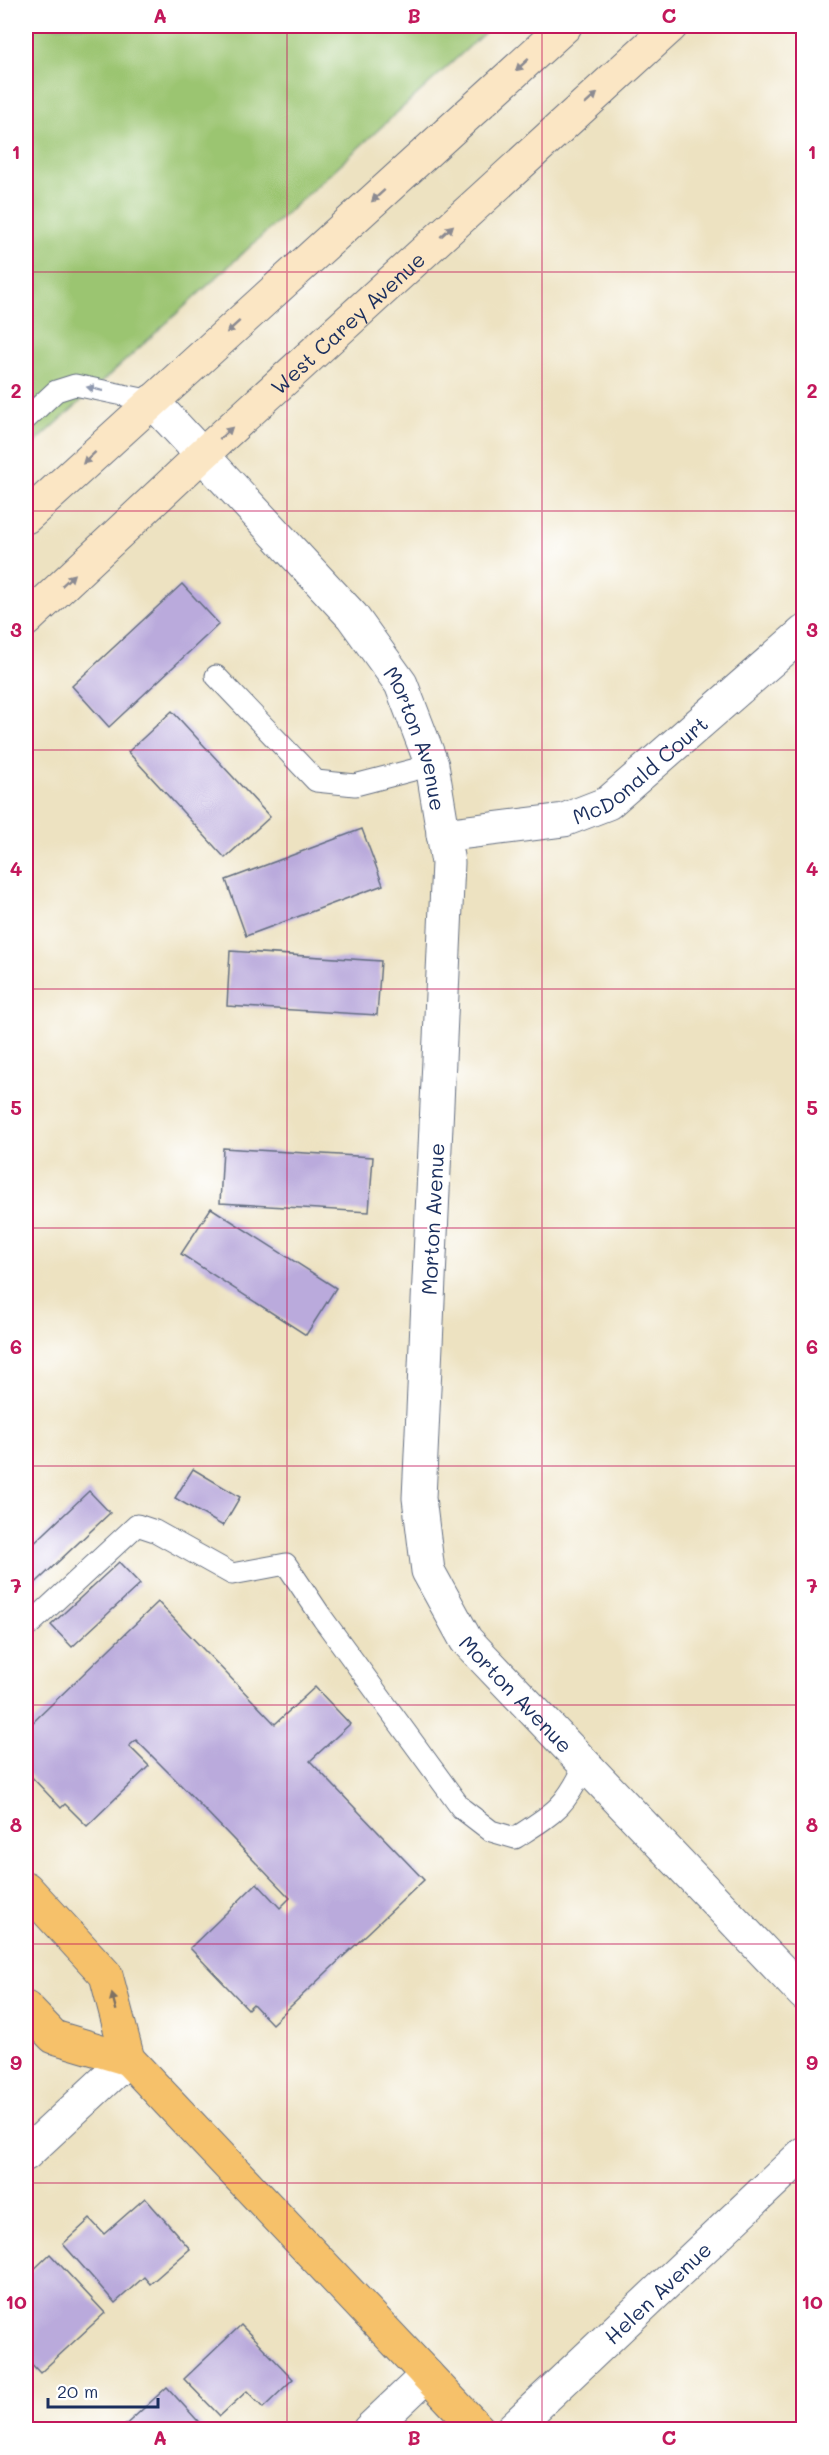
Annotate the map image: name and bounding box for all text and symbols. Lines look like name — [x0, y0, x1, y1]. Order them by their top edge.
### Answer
text: A — [153, 2, 167, 28]
text: B — [407, 2, 421, 28]
text: C — [662, 2, 677, 28]
one-way arrow — [515, 58, 530, 71]
one-way arrow — [584, 92, 599, 106]
text: 1 — [12, 138, 20, 164]
text: 1 — [808, 138, 816, 164]
one-way arrow — [371, 189, 386, 202]
one-way arrow — [440, 224, 454, 238]
street label: West Carey Avenue — [264, 245, 430, 400]
one-way arrow — [226, 320, 241, 334]
text: 2 — [10, 377, 22, 403]
text: 2 — [806, 377, 818, 403]
one-way arrow — [86, 384, 104, 394]
one-way arrow — [219, 426, 234, 440]
one-way arrow — [82, 451, 97, 464]
one-way arrow — [61, 574, 75, 588]
text: 3 — [10, 616, 22, 642]
text: 3 — [806, 616, 818, 642]
street label: Morton Avenue — [379, 660, 453, 813]
street label: McDonald Court — [568, 709, 713, 829]
text: 4 — [10, 855, 23, 881]
text: 4 — [806, 855, 819, 881]
text: 5 — [10, 1094, 22, 1120]
text: 5 — [806, 1094, 818, 1120]
street label: Morton Avenue — [415, 1142, 449, 1296]
text: 6 — [10, 1333, 22, 1359]
text: 6 — [806, 1333, 818, 1359]
text: 7 — [10, 1572, 22, 1598]
text: 7 — [806, 1572, 818, 1598]
street label: Morton Avenue — [454, 1629, 579, 1758]
text: 8 — [10, 1811, 22, 1837]
text: 8 — [806, 1811, 818, 1837]
one-way arrow — [108, 1993, 118, 2012]
text: 9 — [10, 2049, 22, 2075]
text: 9 — [806, 2049, 818, 2075]
street label: Helen Avenue — [598, 2235, 716, 2349]
text: 10 — [5, 2288, 27, 2314]
text: 10 — [801, 2288, 823, 2314]
scale bar — [48, 2371, 158, 2409]
text: 20 m — [57, 2379, 98, 2403]
text: A — [153, 2424, 167, 2450]
text: B — [407, 2424, 421, 2450]
text: C — [662, 2424, 677, 2450]

